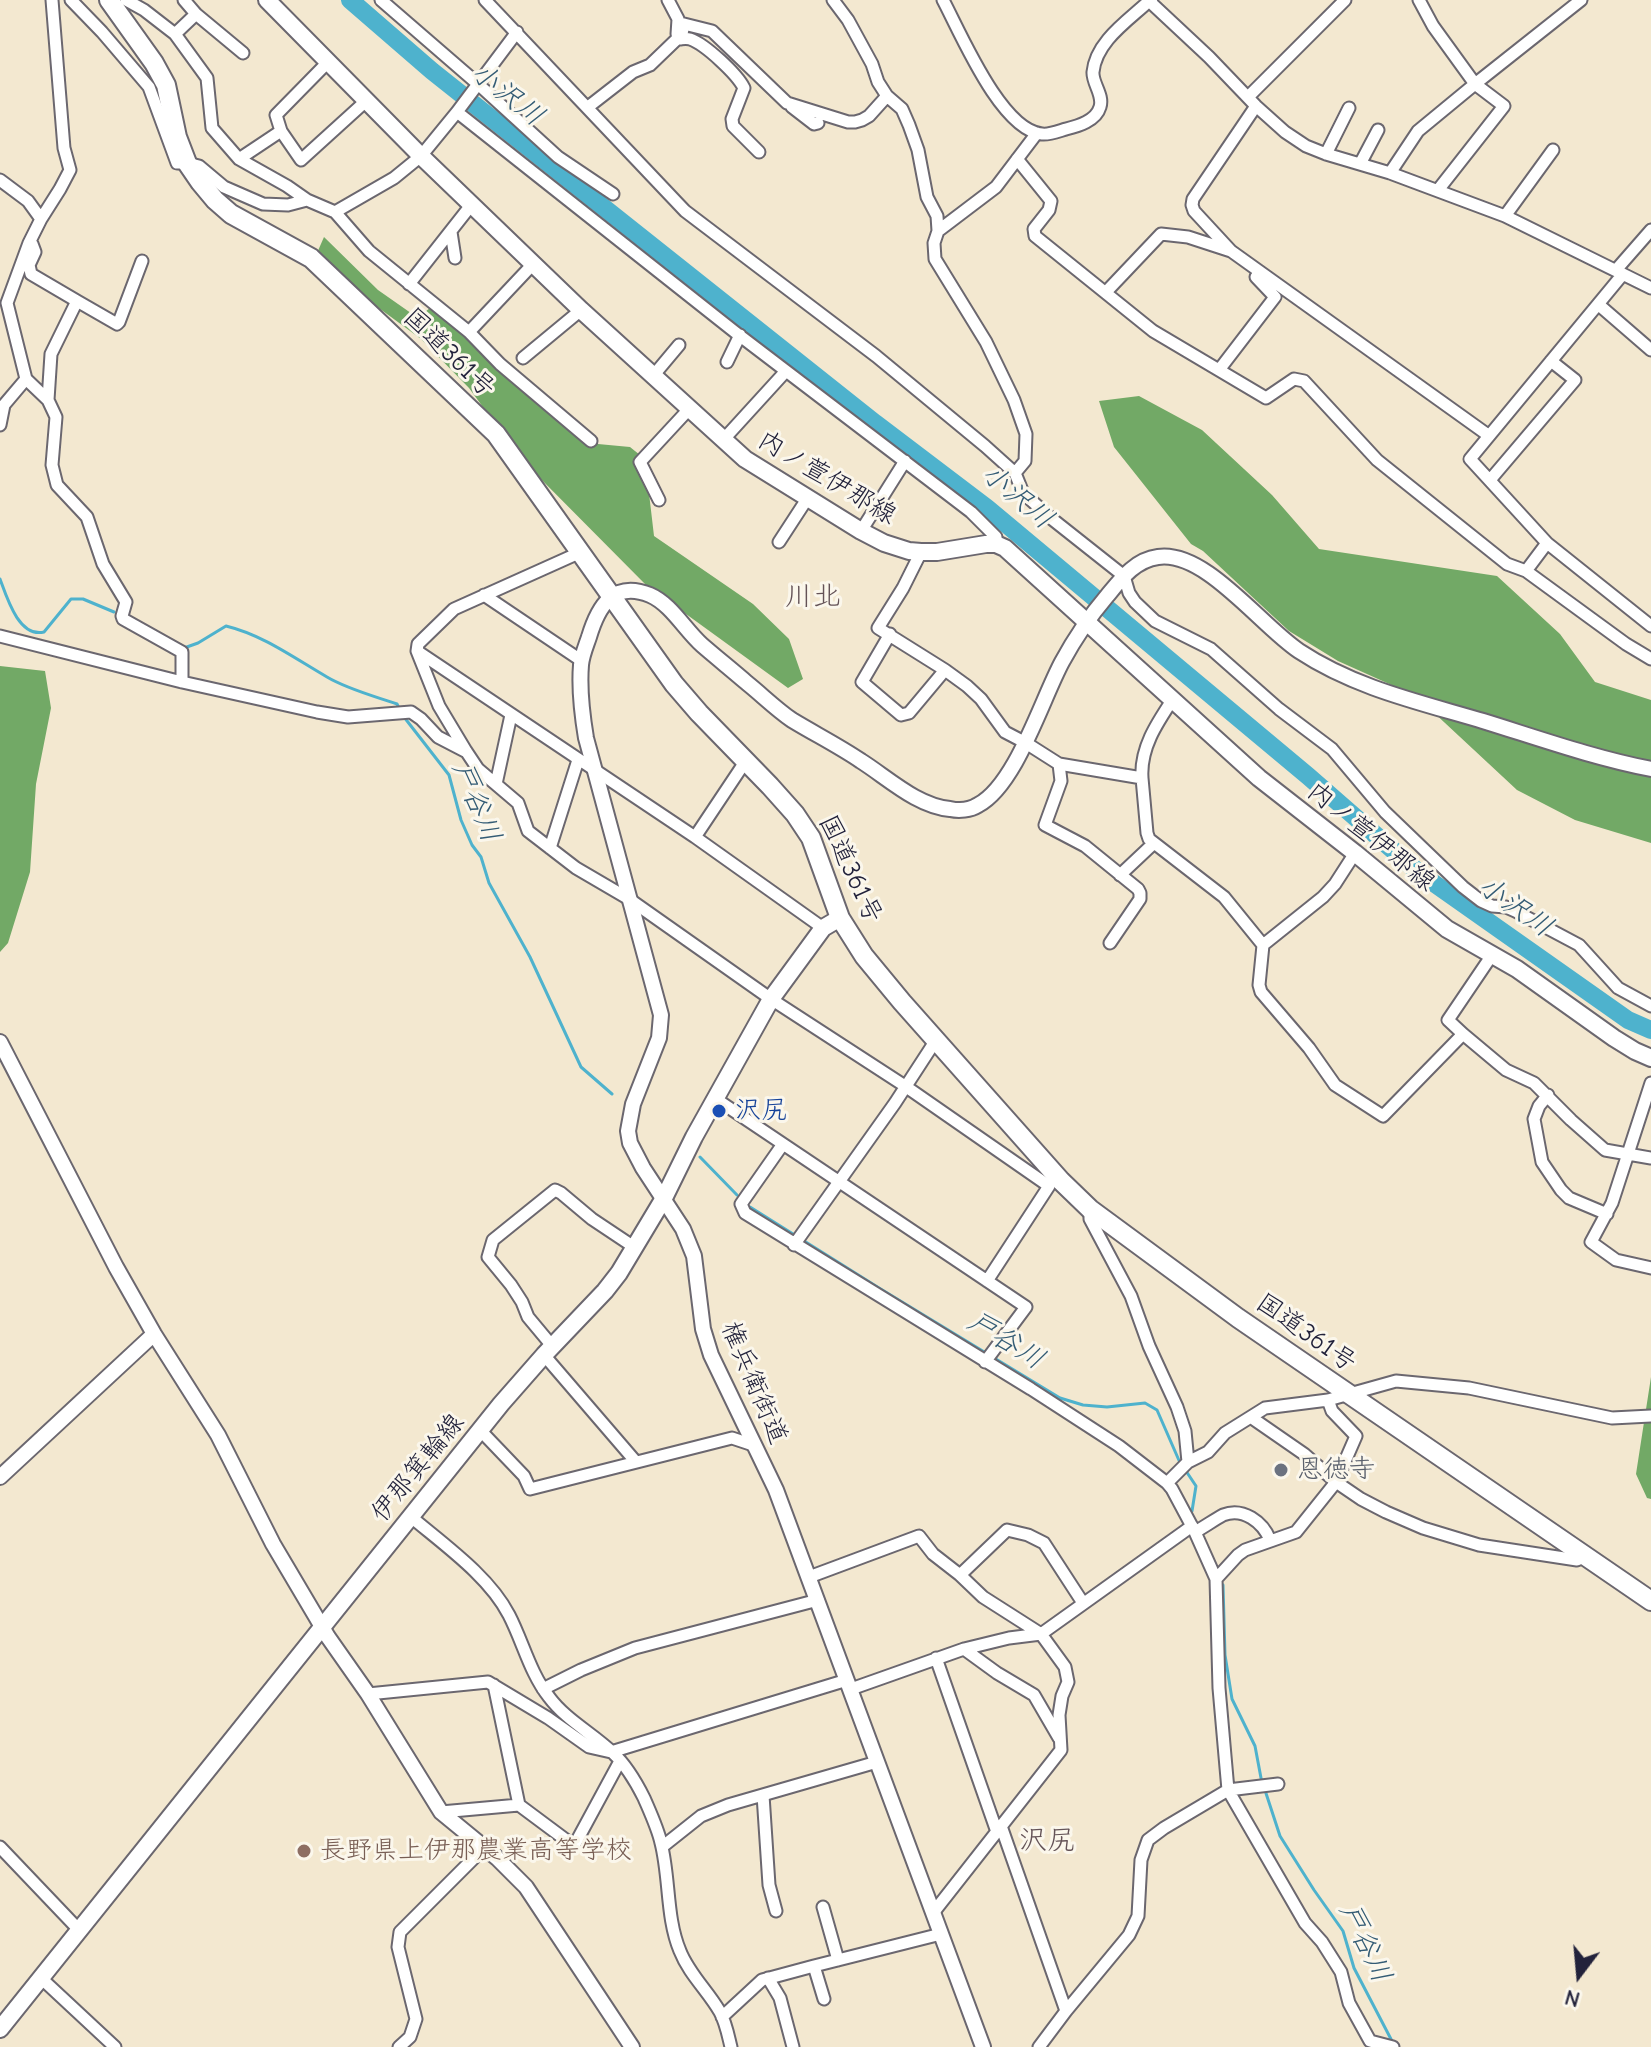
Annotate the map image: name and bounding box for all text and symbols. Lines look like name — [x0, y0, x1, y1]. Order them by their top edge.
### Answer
water label: 小沢川 — [464, 56, 550, 134]
street label: 国道361号 — [397, 302, 501, 404]
street label: 内ノ萱伊那線 — [752, 424, 902, 532]
water label: 小沢川 — [974, 457, 1060, 537]
district label: 川北 — [785, 580, 841, 614]
water label: 戸谷川 — [445, 757, 507, 847]
street label: 内ノ萱伊那線 — [1301, 776, 1441, 898]
street label: 国道361号 — [811, 810, 889, 928]
water label: 小沢川 — [1471, 869, 1559, 945]
place label: 沢尻 — [735, 1095, 787, 1127]
marker: 沢尻 — [710, 1102, 728, 1120]
street label: 国道361号 — [1250, 1287, 1362, 1379]
water label: 戸谷川 — [961, 1304, 1051, 1378]
street label: 権兵衛街道 — [714, 1317, 794, 1449]
street label: 伊那箕輪線 — [365, 1408, 471, 1528]
place label: 恩徳寺 — [1297, 1454, 1375, 1486]
marker: 恩徳寺 — [1272, 1461, 1290, 1479]
district label: 沢尻 — [1019, 1824, 1075, 1858]
place label: 長野県上伊那農業高等学校 — [320, 1835, 632, 1867]
marker: 長野県上伊那農業高等学校 — [295, 1842, 313, 1860]
water label: 戸谷川 — [1332, 1898, 1398, 1988]
north arrow — [1539, 1935, 1619, 2015]
text: N — [1562, 1984, 1583, 2013]

